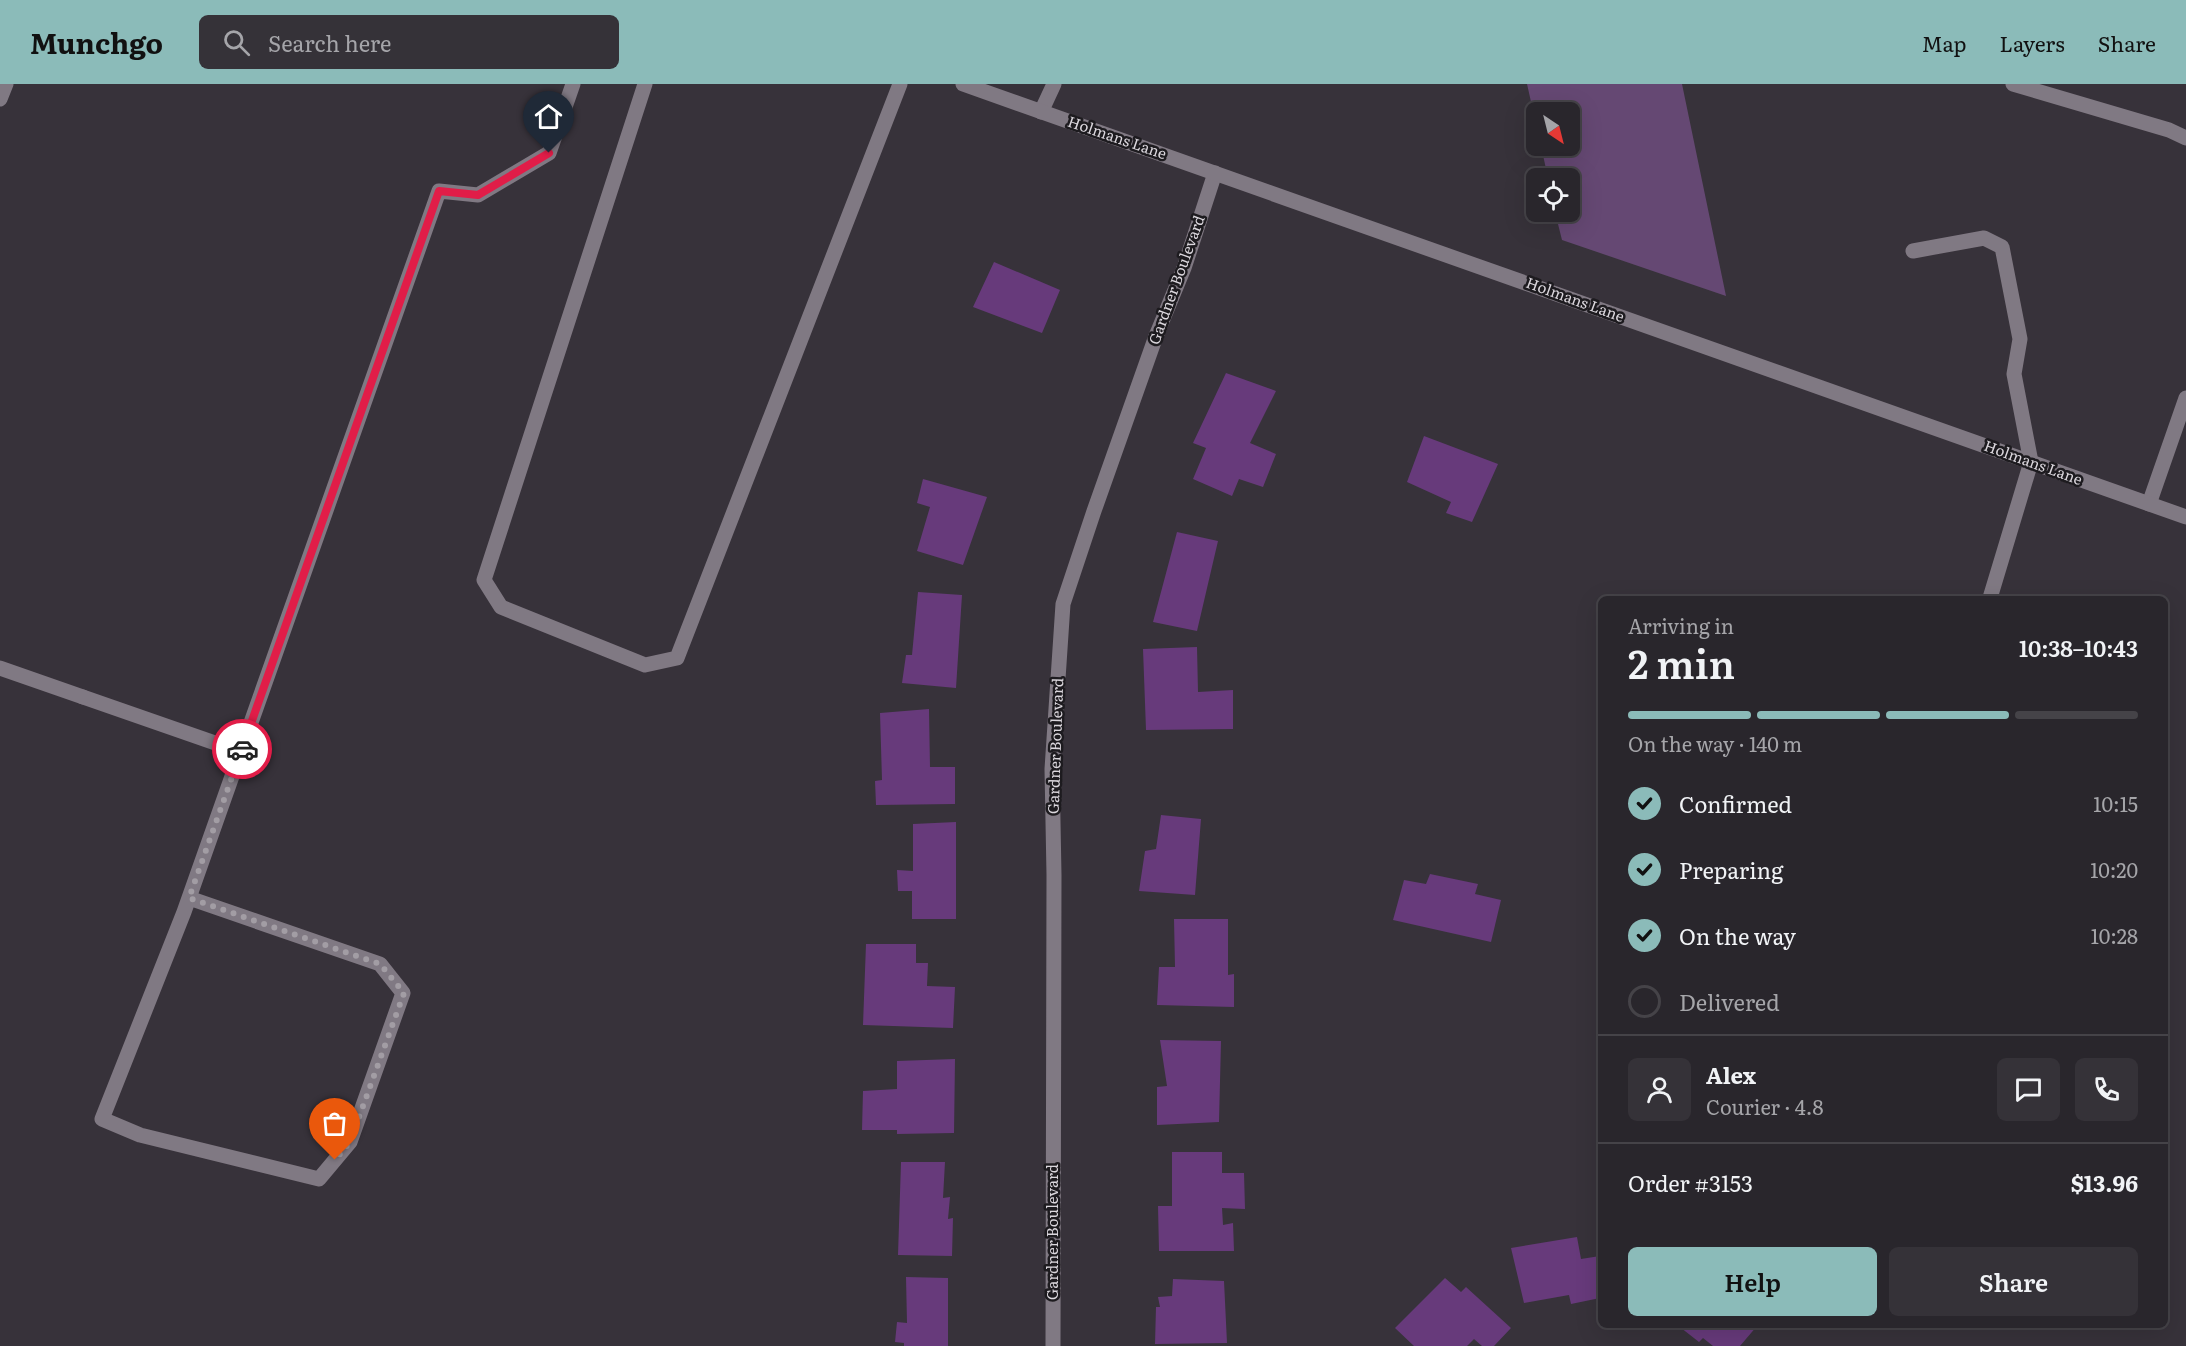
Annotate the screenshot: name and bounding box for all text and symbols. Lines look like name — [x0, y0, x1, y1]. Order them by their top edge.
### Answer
search box — [199, 15, 619, 69]
text: Munchgo — [30, 21, 163, 63]
icon: search — [220, 26, 253, 59]
text: Search here — [268, 26, 391, 59]
text: Map — [1922, 27, 1967, 58]
text: Layers — [2000, 27, 2065, 58]
text: Share — [2098, 27, 2156, 58]
pin — [523, 91, 574, 153]
icon: home — [532, 100, 565, 133]
north arrow — [1526, 102, 1580, 156]
map controls — [1526, 102, 1580, 222]
street label: Holmans Lane — [1065, 109, 1170, 164]
button: locate — [1526, 168, 1580, 222]
street label: Gardner Boulevard — [1142, 212, 1210, 347]
street label: Holmans Lane — [1523, 270, 1628, 327]
street label: Holmans Lane — [1981, 433, 2086, 490]
text: Arriving in — [1628, 610, 1734, 640]
text: 10:38–10:43 — [2019, 631, 2138, 664]
text: 2 min — [1628, 633, 1735, 691]
street label: Gardner Boulevard — [1041, 678, 1068, 814]
courier — [212, 719, 272, 779]
text: On the way · 140 m — [1628, 728, 1802, 758]
icon: car — [226, 733, 259, 766]
icon: check — [1628, 787, 1661, 820]
text: Confirmed — [1679, 787, 1792, 820]
text: 10:15 — [2093, 788, 2138, 818]
icon: check — [1628, 853, 1661, 886]
text: Preparing — [1679, 853, 1783, 886]
text: 10:20 — [2090, 854, 2138, 884]
icon: check — [1628, 919, 1661, 952]
text: On the way — [1679, 919, 1796, 952]
text: 10:28 — [2091, 920, 2138, 950]
text: Delivered — [1679, 985, 1780, 1018]
button: person — [1628, 1058, 1691, 1121]
text: Alex — [1706, 1058, 1756, 1091]
button: chat — [1997, 1058, 2060, 1121]
button: phone — [2075, 1058, 2138, 1121]
text: Courier · 4.8 — [1706, 1091, 1823, 1121]
pin — [309, 1098, 360, 1160]
icon: bag — [318, 1107, 351, 1140]
street label: Gardner Boulevard — [1040, 1164, 1063, 1300]
text: Order #3153 — [1628, 1166, 1753, 1199]
text: $13.96 — [2071, 1166, 2138, 1199]
button: Help — [1628, 1247, 1877, 1316]
button: Share — [1889, 1247, 2138, 1316]

